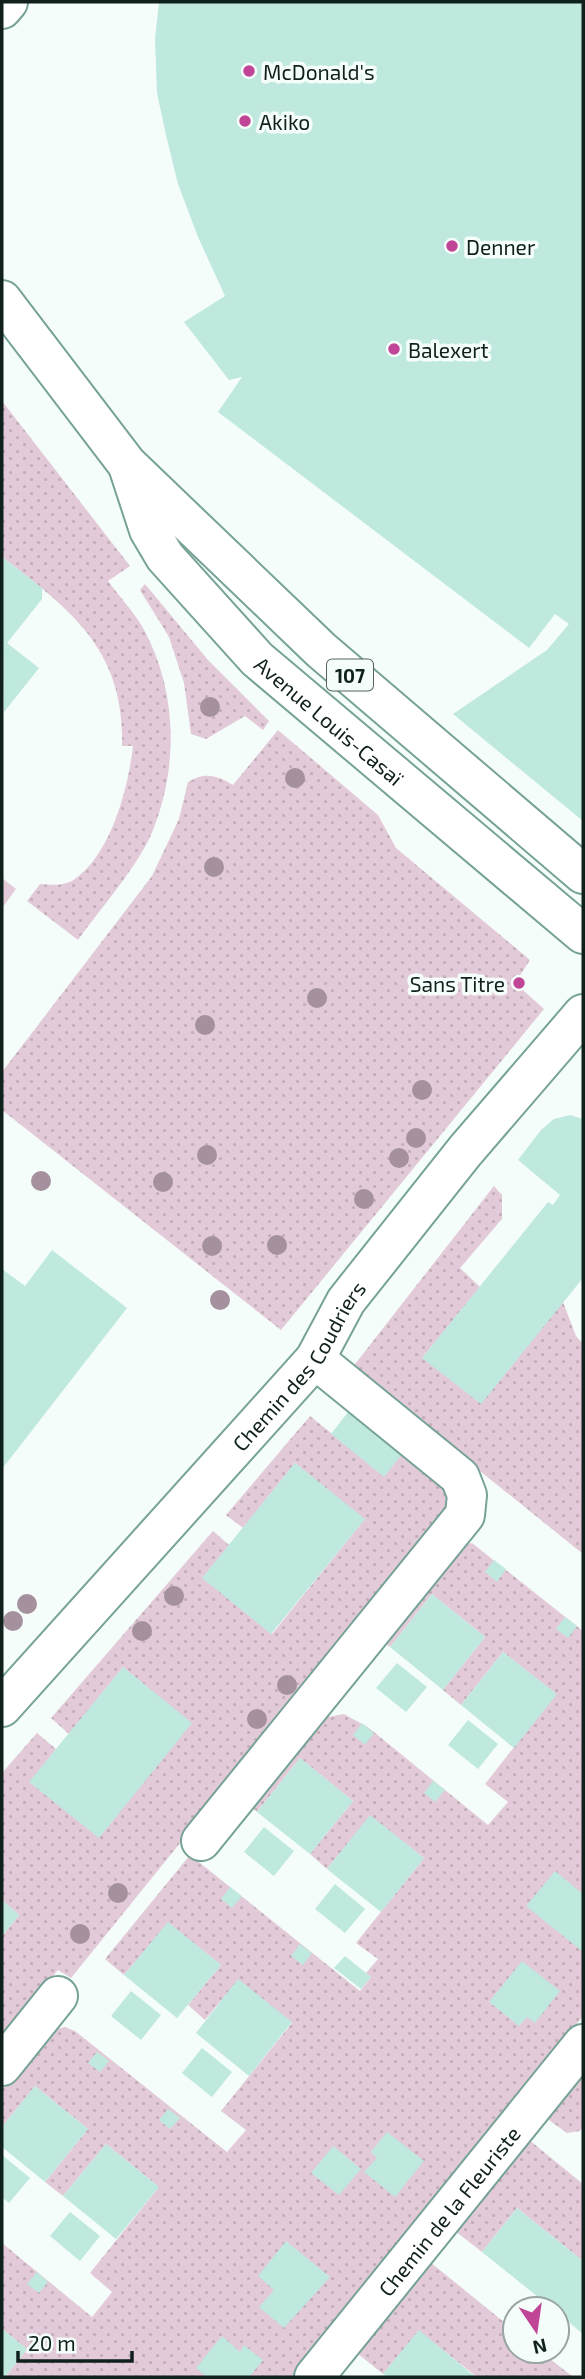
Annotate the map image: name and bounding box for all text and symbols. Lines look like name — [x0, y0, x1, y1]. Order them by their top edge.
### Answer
place label: McDonald's — [263, 59, 375, 84]
marker: McDonald's — [241, 63, 257, 79]
place label: Akiko — [259, 109, 310, 134]
marker: Akiko — [237, 113, 253, 129]
place label: Denner — [466, 234, 536, 259]
marker: Denner — [444, 238, 460, 254]
place label: Balexert — [408, 337, 489, 362]
marker: Balexert — [386, 341, 402, 357]
street label: Avenue Louis-Casaï — [250, 651, 409, 790]
road number: 107 — [327, 660, 373, 690]
place label: Sans Titre — [410, 971, 505, 996]
marker: Sans Titre — [511, 975, 527, 991]
street label: Chemin des Coudriers — [227, 1276, 370, 1455]
street label: Chemin de la Fleuriste — [372, 2121, 524, 2300]
north arrow — [501, 2295, 571, 2365]
scale bar — [18, 2320, 131, 2364]
text: 20 m — [28, 2330, 76, 2355]
text: N — [531, 2334, 549, 2360]

